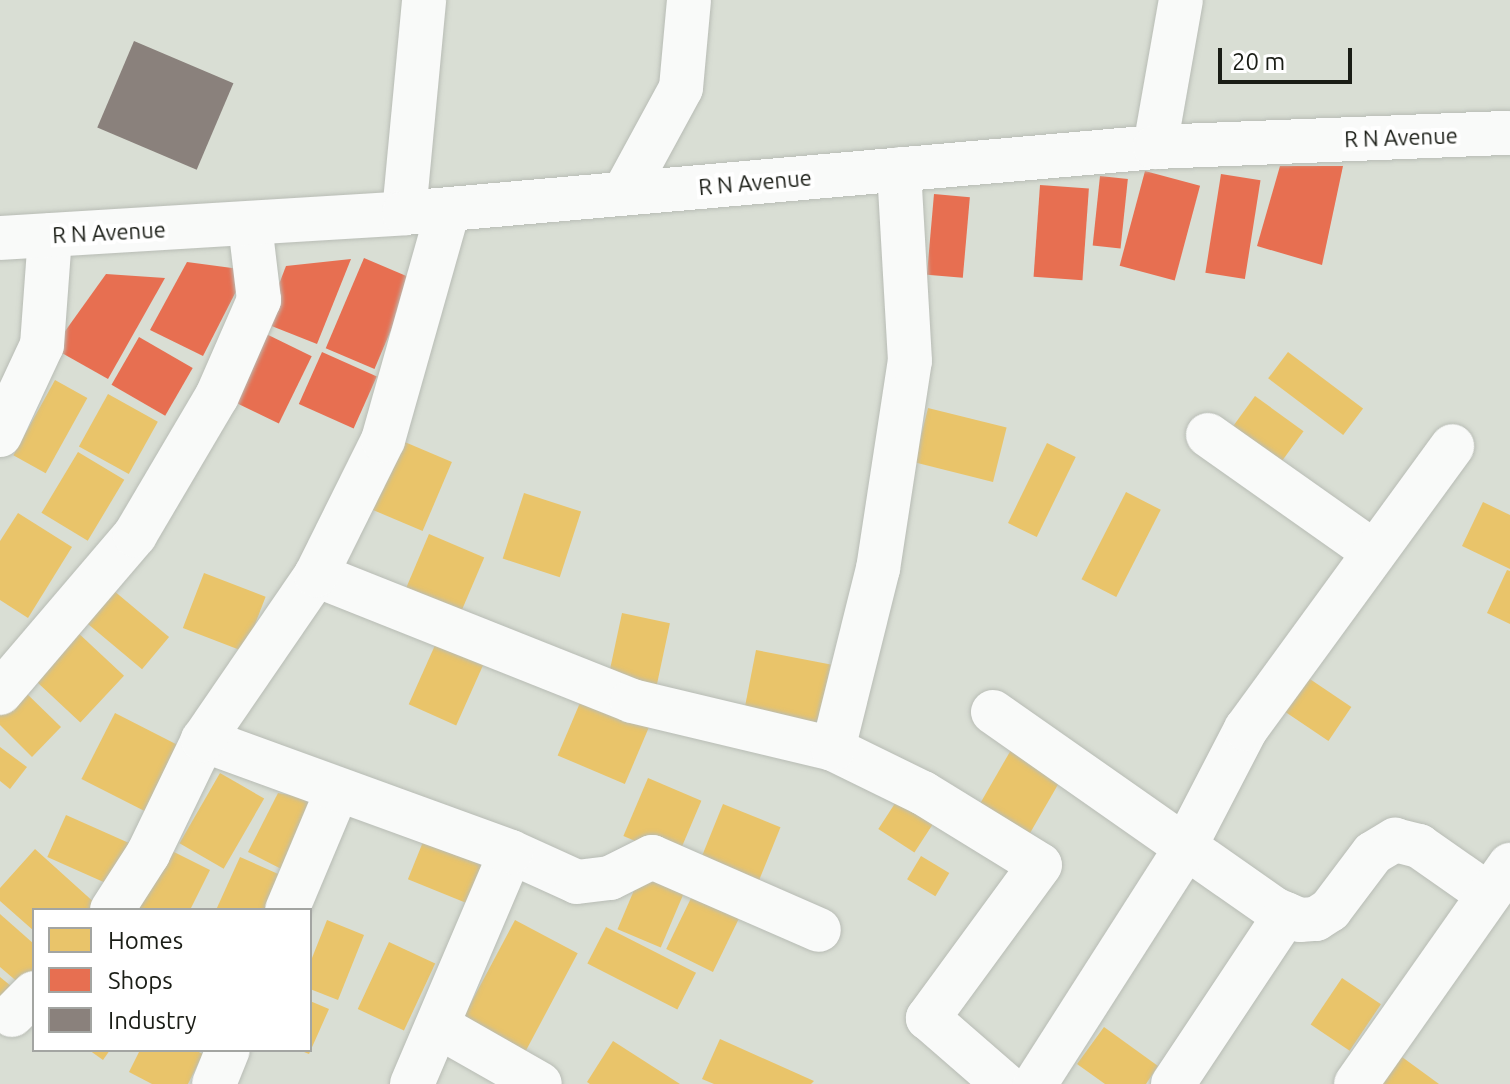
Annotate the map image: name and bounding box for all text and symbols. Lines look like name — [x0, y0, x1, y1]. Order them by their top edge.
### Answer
scale bar — [1222, 32, 1356, 82]
text: 20 m — [1232, 48, 1285, 75]
street label: R N Avenue — [1344, 122, 1458, 152]
street label: R N Avenue — [697, 164, 813, 200]
street label: R N Avenue — [52, 216, 166, 248]
legend — [32, 908, 312, 1052]
text: Homes — [108, 927, 183, 954]
text: Shops — [108, 967, 173, 994]
text: Industry — [108, 1007, 197, 1034]

